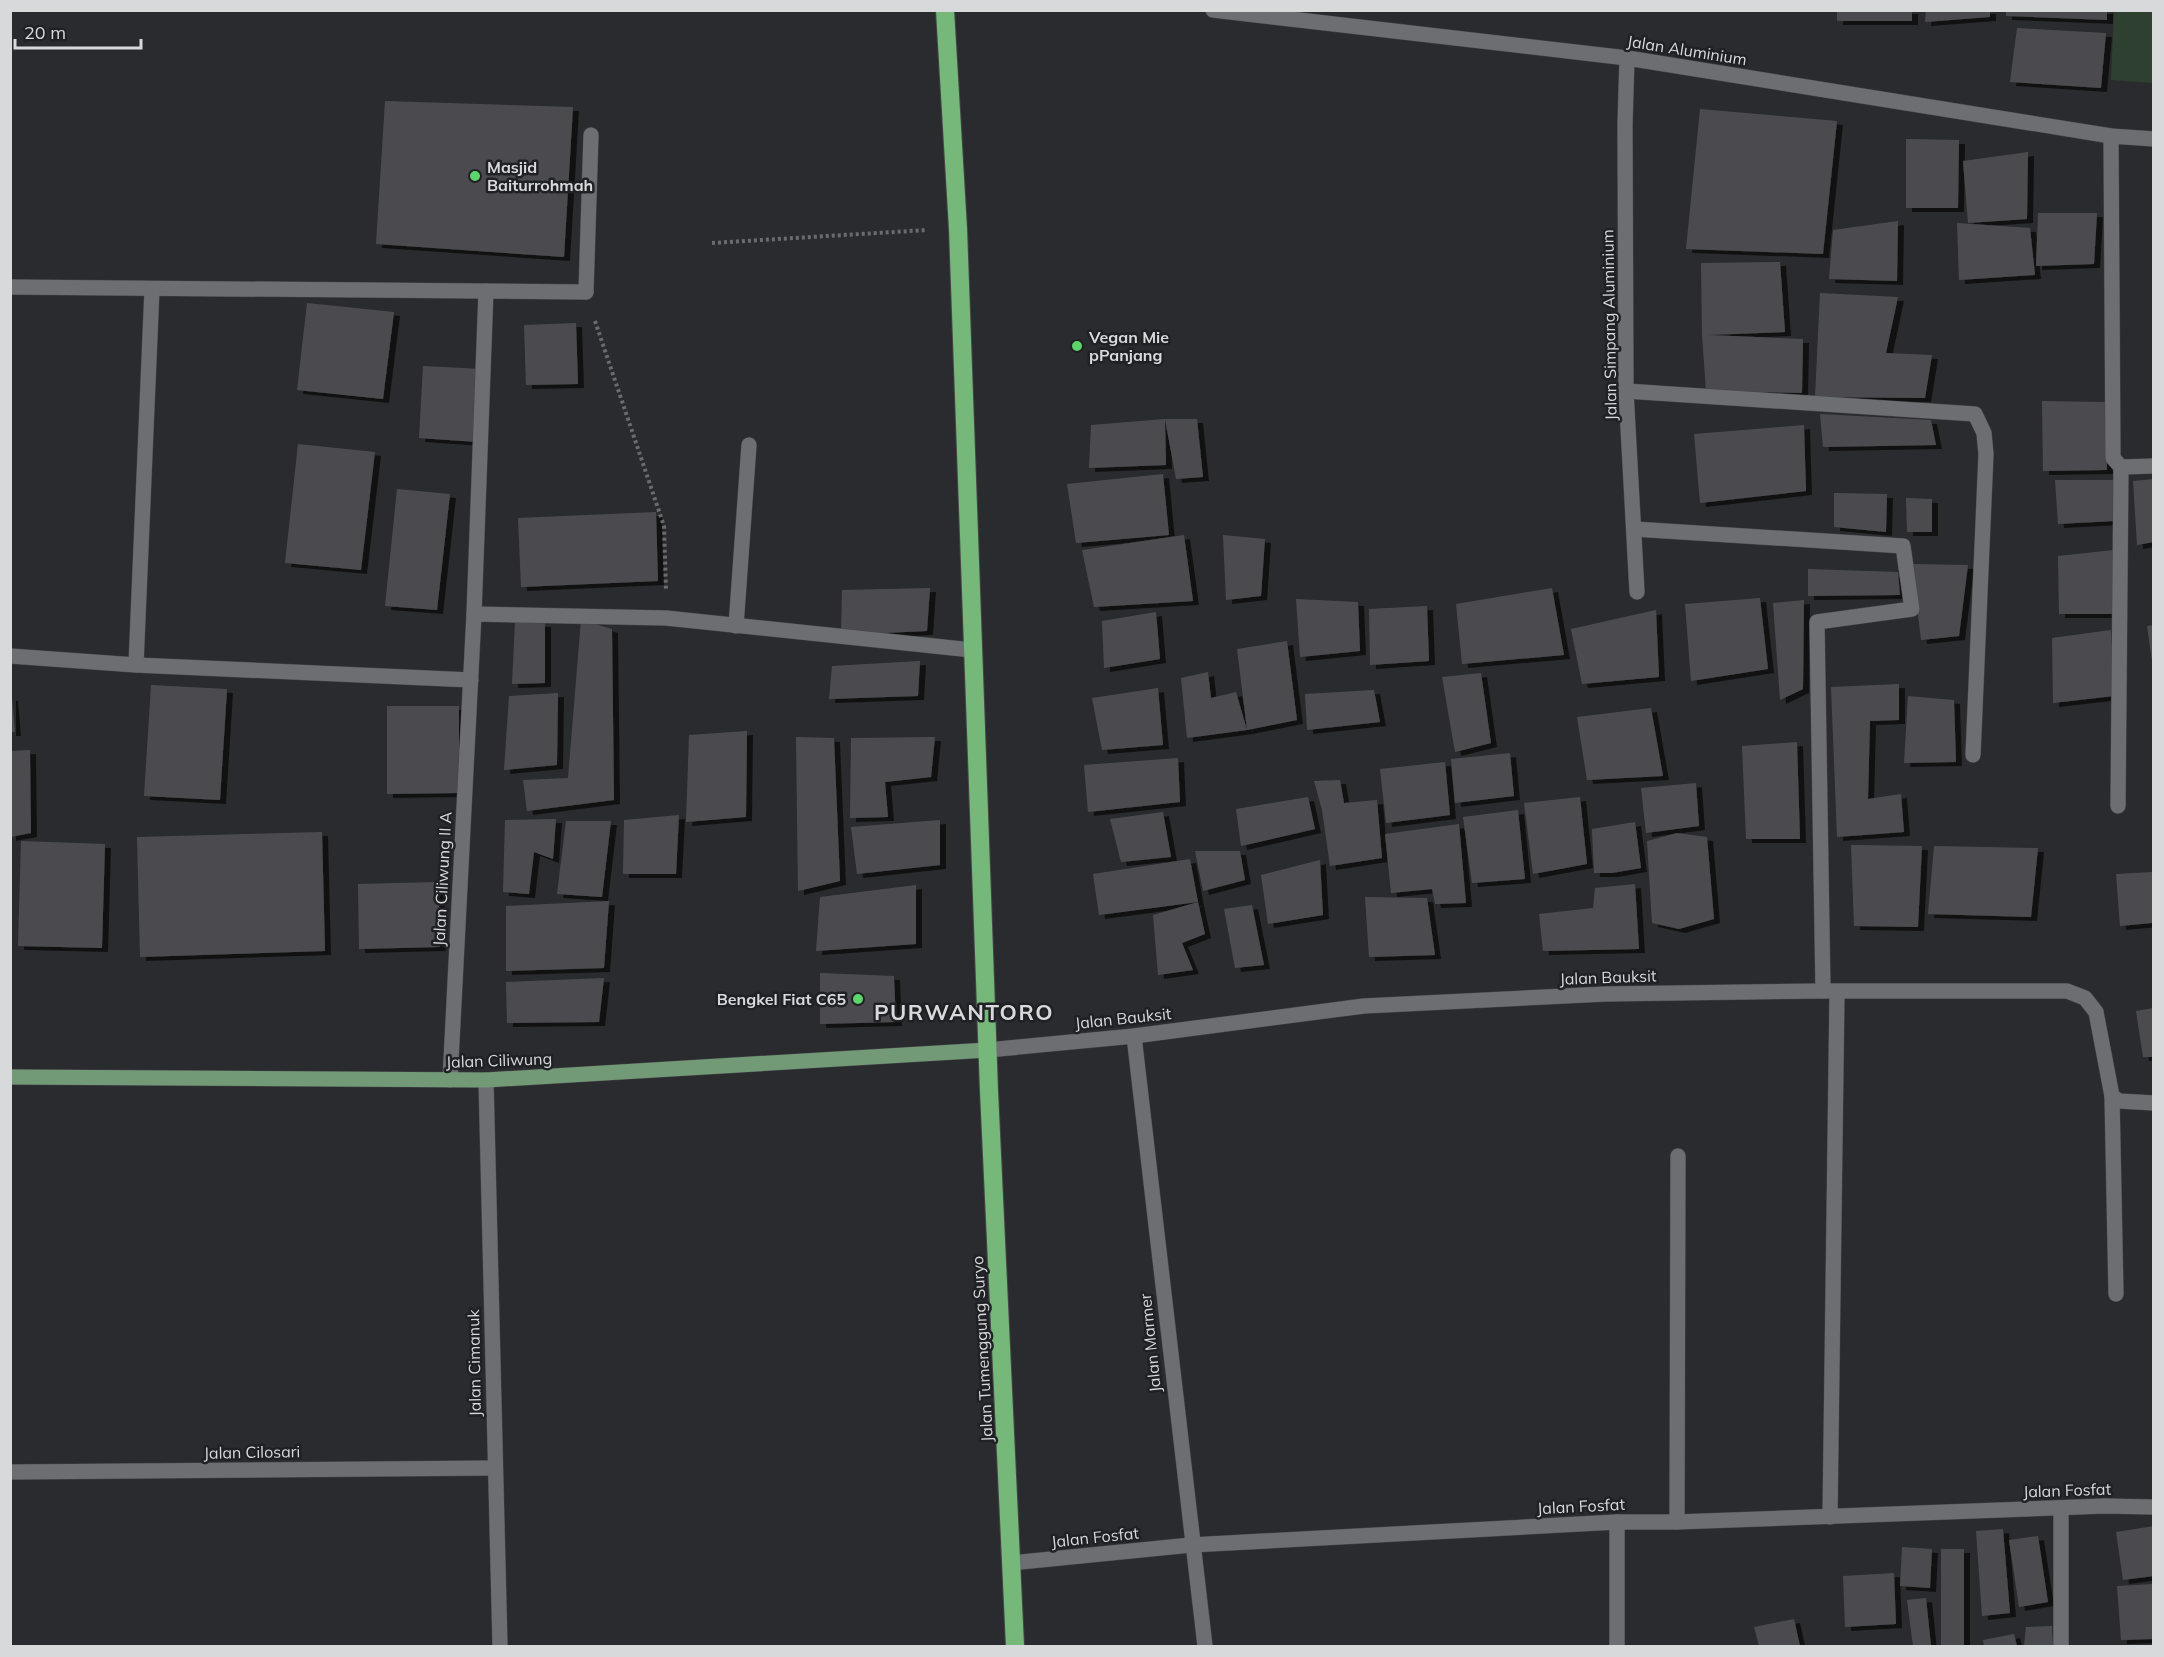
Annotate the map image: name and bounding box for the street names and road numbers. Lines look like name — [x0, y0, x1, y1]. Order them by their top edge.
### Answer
street label: Jalan Aluminium — [1626, 31, 1748, 69]
street label: Jalan Simpang Aluminium — [1597, 229, 1621, 421]
street label: Jalan Ciliwung II A — [428, 811, 456, 947]
street label: Jalan Bauksit — [1559, 965, 1657, 989]
street label: Jalan Bauksit — [1074, 1003, 1173, 1033]
street label: Jalan Ciliwung — [446, 1048, 552, 1072]
street label: Jalan Tumenggung Suryo — [967, 1255, 997, 1443]
street label: Jalan Marmer — [1135, 1292, 1165, 1394]
street label: Jalan Cimanuk — [463, 1309, 485, 1417]
street label: Jalan Cilosari — [203, 1441, 301, 1463]
street label: Jalan Fosfat — [2023, 1478, 2112, 1502]
street label: Jalan Fosfat — [1536, 1494, 1626, 1518]
street label: Jalan Fosfat — [1050, 1522, 1140, 1552]

